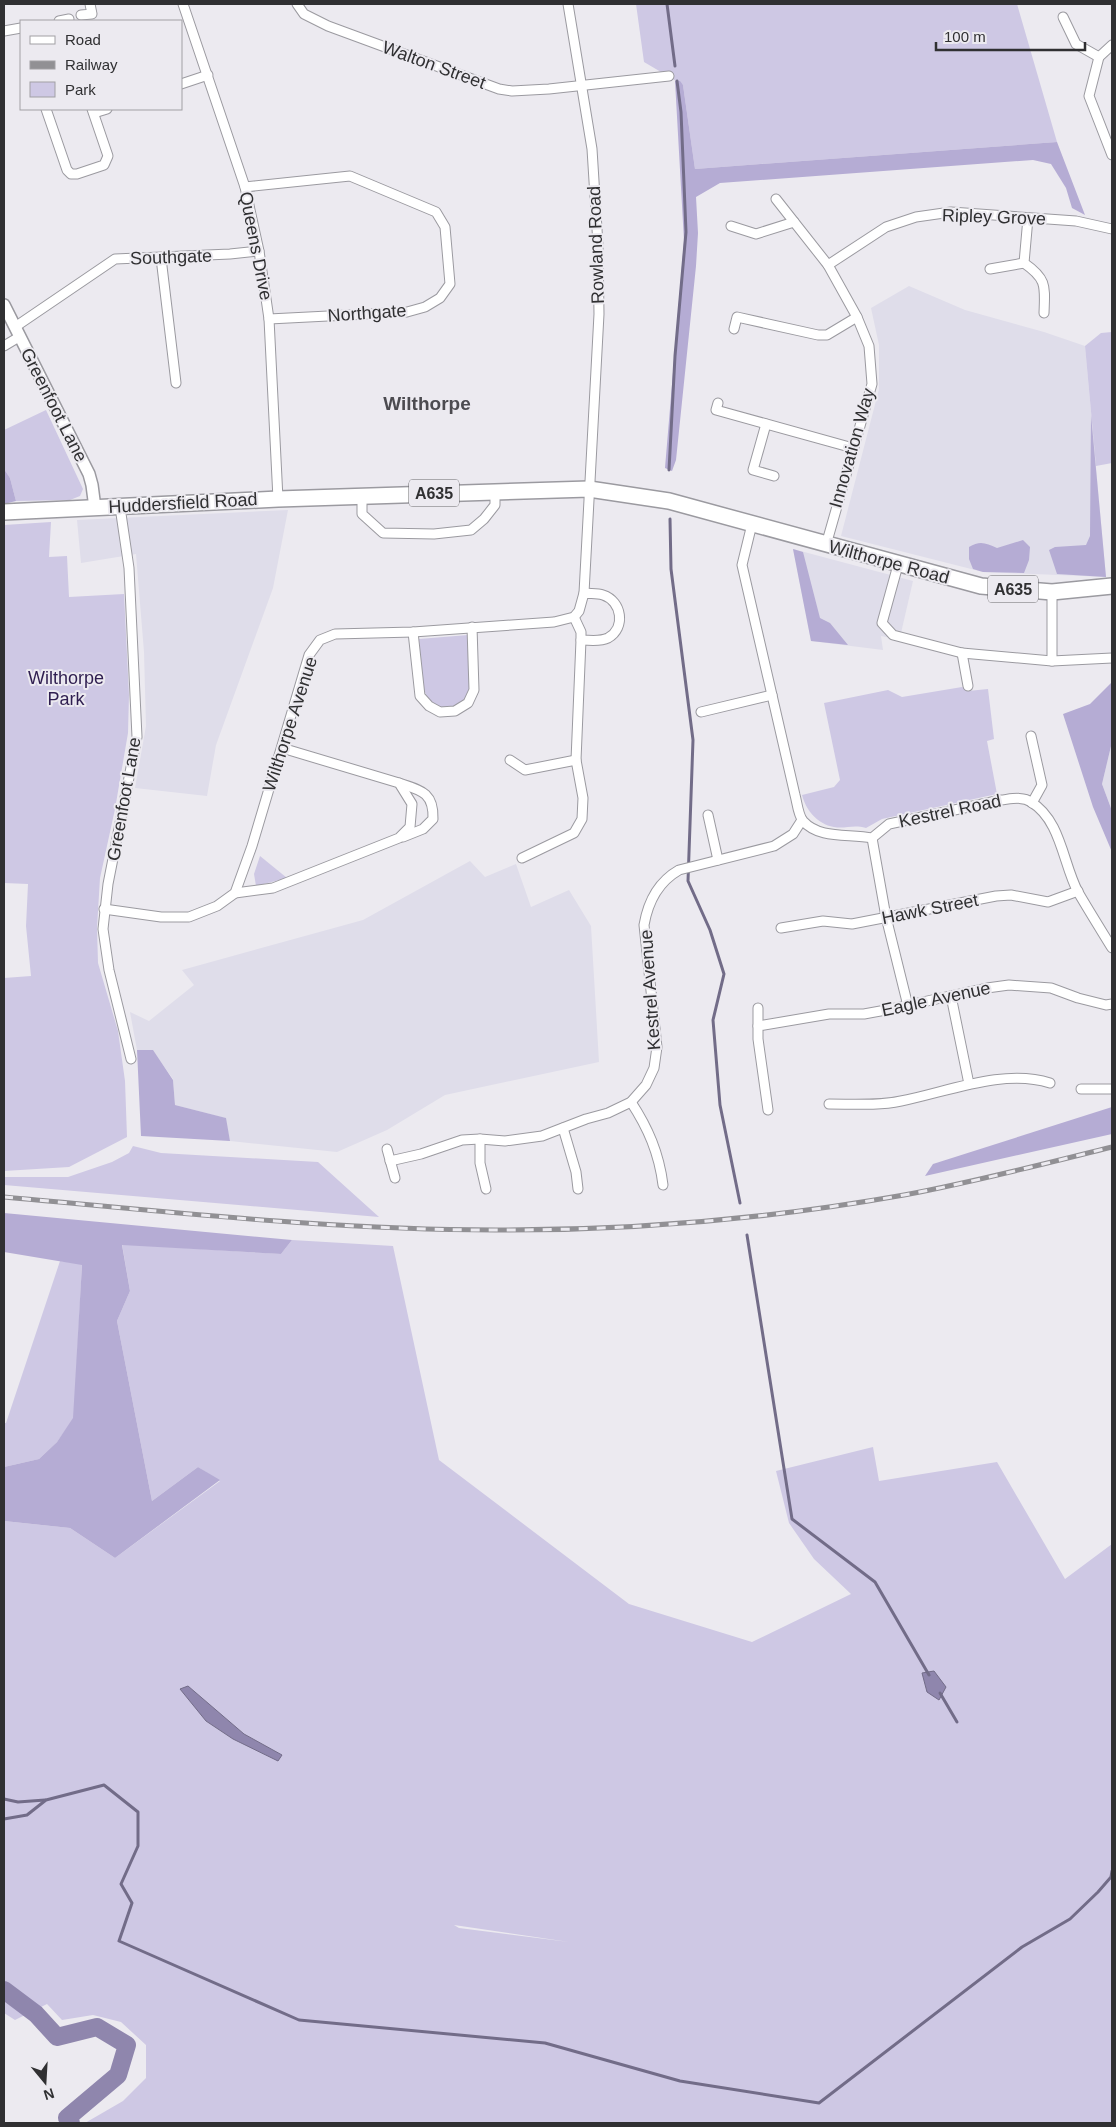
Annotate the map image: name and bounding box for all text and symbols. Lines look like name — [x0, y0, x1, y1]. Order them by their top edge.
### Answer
legend — [20, 20, 182, 110]
scale bar — [936, 20, 1085, 52]
text: 100 m — [944, 28, 986, 45]
text: Road — [65, 31, 101, 48]
street label: Walton Street — [380, 37, 488, 93]
text: Railway — [65, 56, 118, 73]
text: Park — [65, 81, 96, 98]
street label: Rowland Road — [584, 186, 608, 304]
street label: Queens Drive — [236, 190, 276, 302]
street label: Ripley Grove — [942, 205, 1046, 229]
street label: Southgate — [130, 246, 212, 268]
street label: Northgate — [327, 300, 407, 326]
street label: Greenfoot Lane — [17, 345, 91, 465]
street label: Innovation Way — [825, 386, 879, 510]
district label: Wilthorpe — [383, 393, 471, 414]
road number: A635 — [409, 479, 459, 506]
street label: Huddersfield Road — [108, 489, 258, 517]
street label: Wilthorpe Road — [826, 536, 952, 588]
road number: A635 — [988, 576, 1038, 602]
street label: Wilthorpe Avenue — [259, 654, 321, 794]
park label: Wilthorpe Park — [28, 668, 104, 709]
street label: Greenfoot Lane — [103, 736, 145, 862]
street label: Kestrel Road — [897, 790, 1003, 832]
street label: Hawk Street — [880, 890, 980, 928]
street label: Kestrel Avenue — [636, 929, 664, 1051]
street label: Eagle Avenue — [880, 978, 992, 1020]
north arrow — [20, 2057, 70, 2107]
text: N — [42, 2085, 56, 2104]

